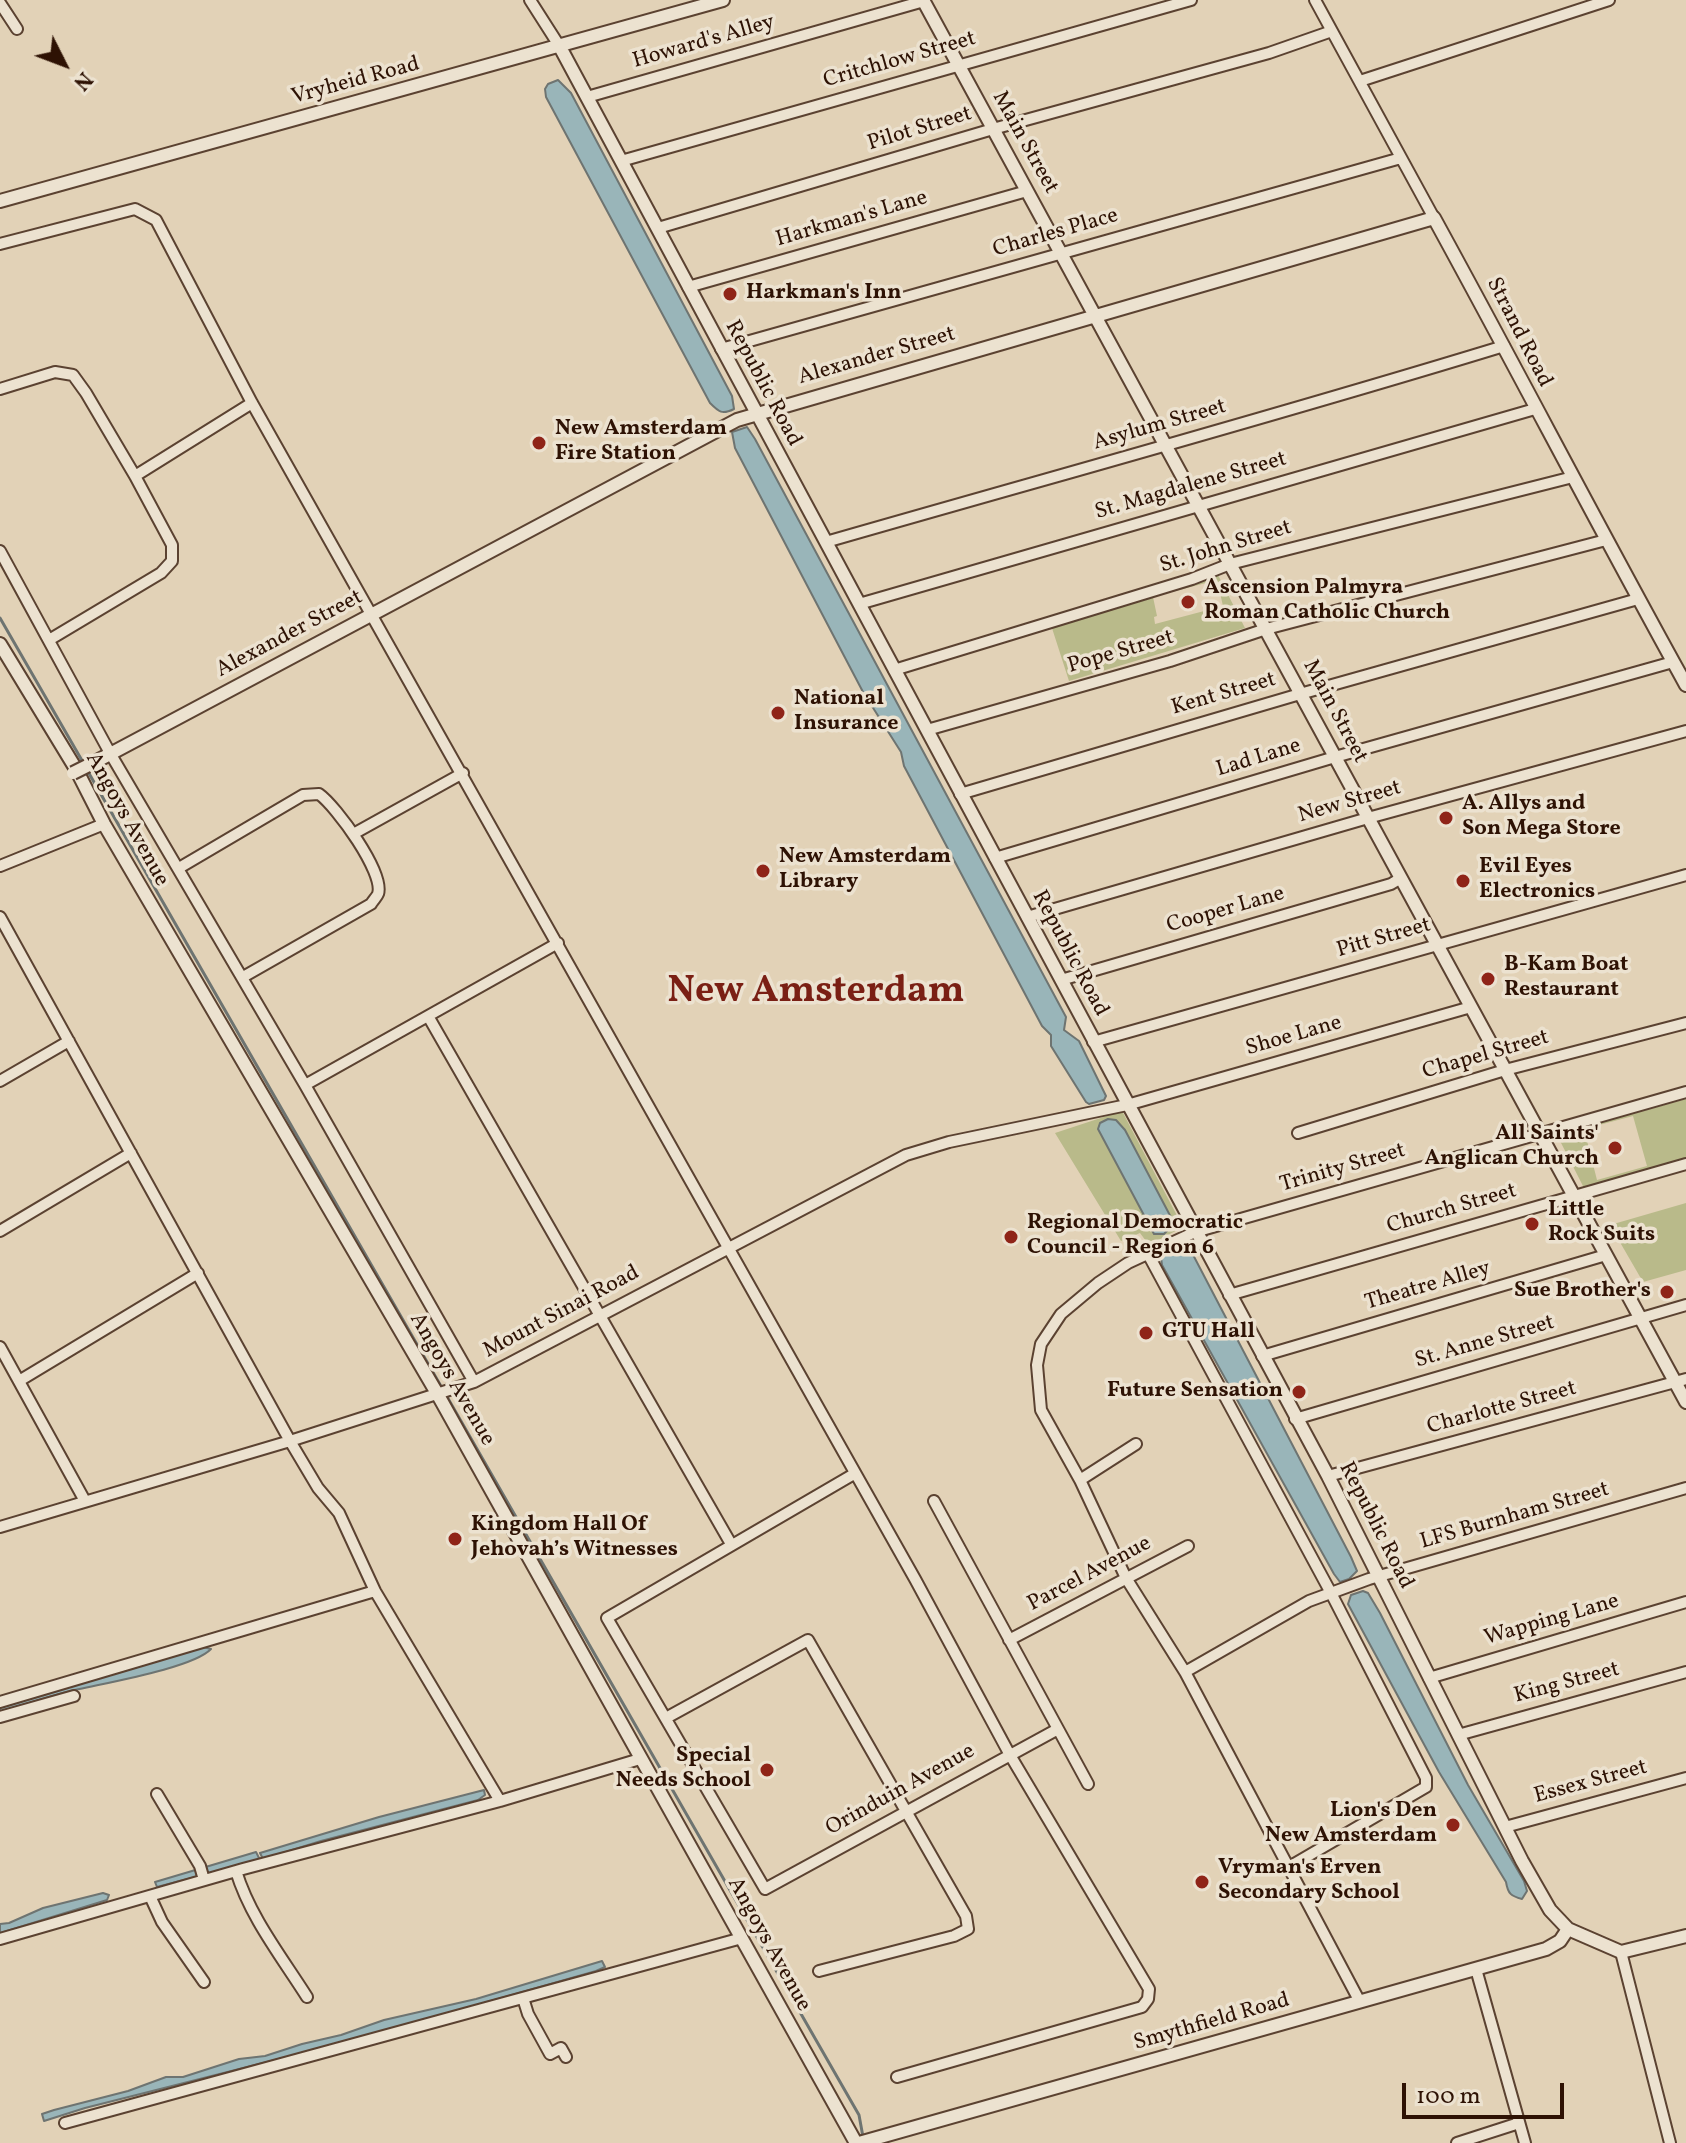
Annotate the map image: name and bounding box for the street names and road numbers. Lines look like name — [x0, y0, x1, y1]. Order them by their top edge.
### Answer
street label: Howard's Alley — [630, 10, 778, 76]
street label: Critchlow Street — [821, 27, 979, 95]
street label: Vryheid Road — [289, 52, 423, 112]
street label: Main Street — [985, 87, 1063, 199]
street label: Pilot Street — [865, 102, 975, 158]
street label: Harkman's Lane — [773, 186, 931, 254]
street label: Charles Place — [990, 204, 1122, 264]
street label: Strand Road — [1479, 274, 1557, 392]
street label: Republic Road — [718, 316, 806, 452]
street label: Alexander Street — [795, 322, 959, 392]
street label: Asylum Street — [1091, 394, 1229, 458]
street label: St. Magdalene Street — [1092, 447, 1290, 527]
street label: St. John Street — [1157, 515, 1295, 581]
street label: Alexander Street — [212, 585, 368, 685]
street label: Pope Street — [1065, 625, 1177, 681]
street label: Main Street — [1296, 656, 1372, 768]
street label: Kent Street — [1169, 668, 1279, 722]
street label: Lad Lane — [1214, 734, 1304, 784]
street label: Angoys Avenue — [78, 748, 174, 892]
street label: New Street — [1296, 776, 1404, 830]
street label: Cooper Lane — [1164, 882, 1288, 940]
street label: Republic Road — [1025, 886, 1113, 1022]
street label: Pitt Street — [1334, 913, 1434, 965]
street label: Shoe Lane — [1243, 1011, 1345, 1063]
street label: Chapel Street — [1420, 1025, 1552, 1087]
street label: Trinity Street — [1277, 1138, 1409, 1200]
street label: Church Street — [1384, 1179, 1520, 1241]
street label: Theatre Alley — [1362, 1257, 1494, 1317]
street label: Mount Sinai Road — [479, 1261, 645, 1365]
street label: Angoys Avenue — [402, 1309, 500, 1451]
street label: St. Anne Street — [1412, 1311, 1558, 1375]
street label: Charlotte Street — [1424, 1376, 1580, 1442]
street label: Republic Road — [1332, 1458, 1418, 1594]
street label: LFS Burnham Street — [1418, 1477, 1612, 1557]
street label: Parcel Avenue — [1024, 1531, 1156, 1619]
street label: Wapping Lane — [1482, 1589, 1622, 1653]
street label: King Street — [1511, 1657, 1623, 1711]
street label: Orinduin Avenue — [822, 1739, 980, 1843]
street label: Essex Street — [1532, 1755, 1650, 1811]
street label: Angoys Avenue — [720, 1873, 816, 2017]
street label: Smythfield Road — [1131, 1988, 1293, 2058]

